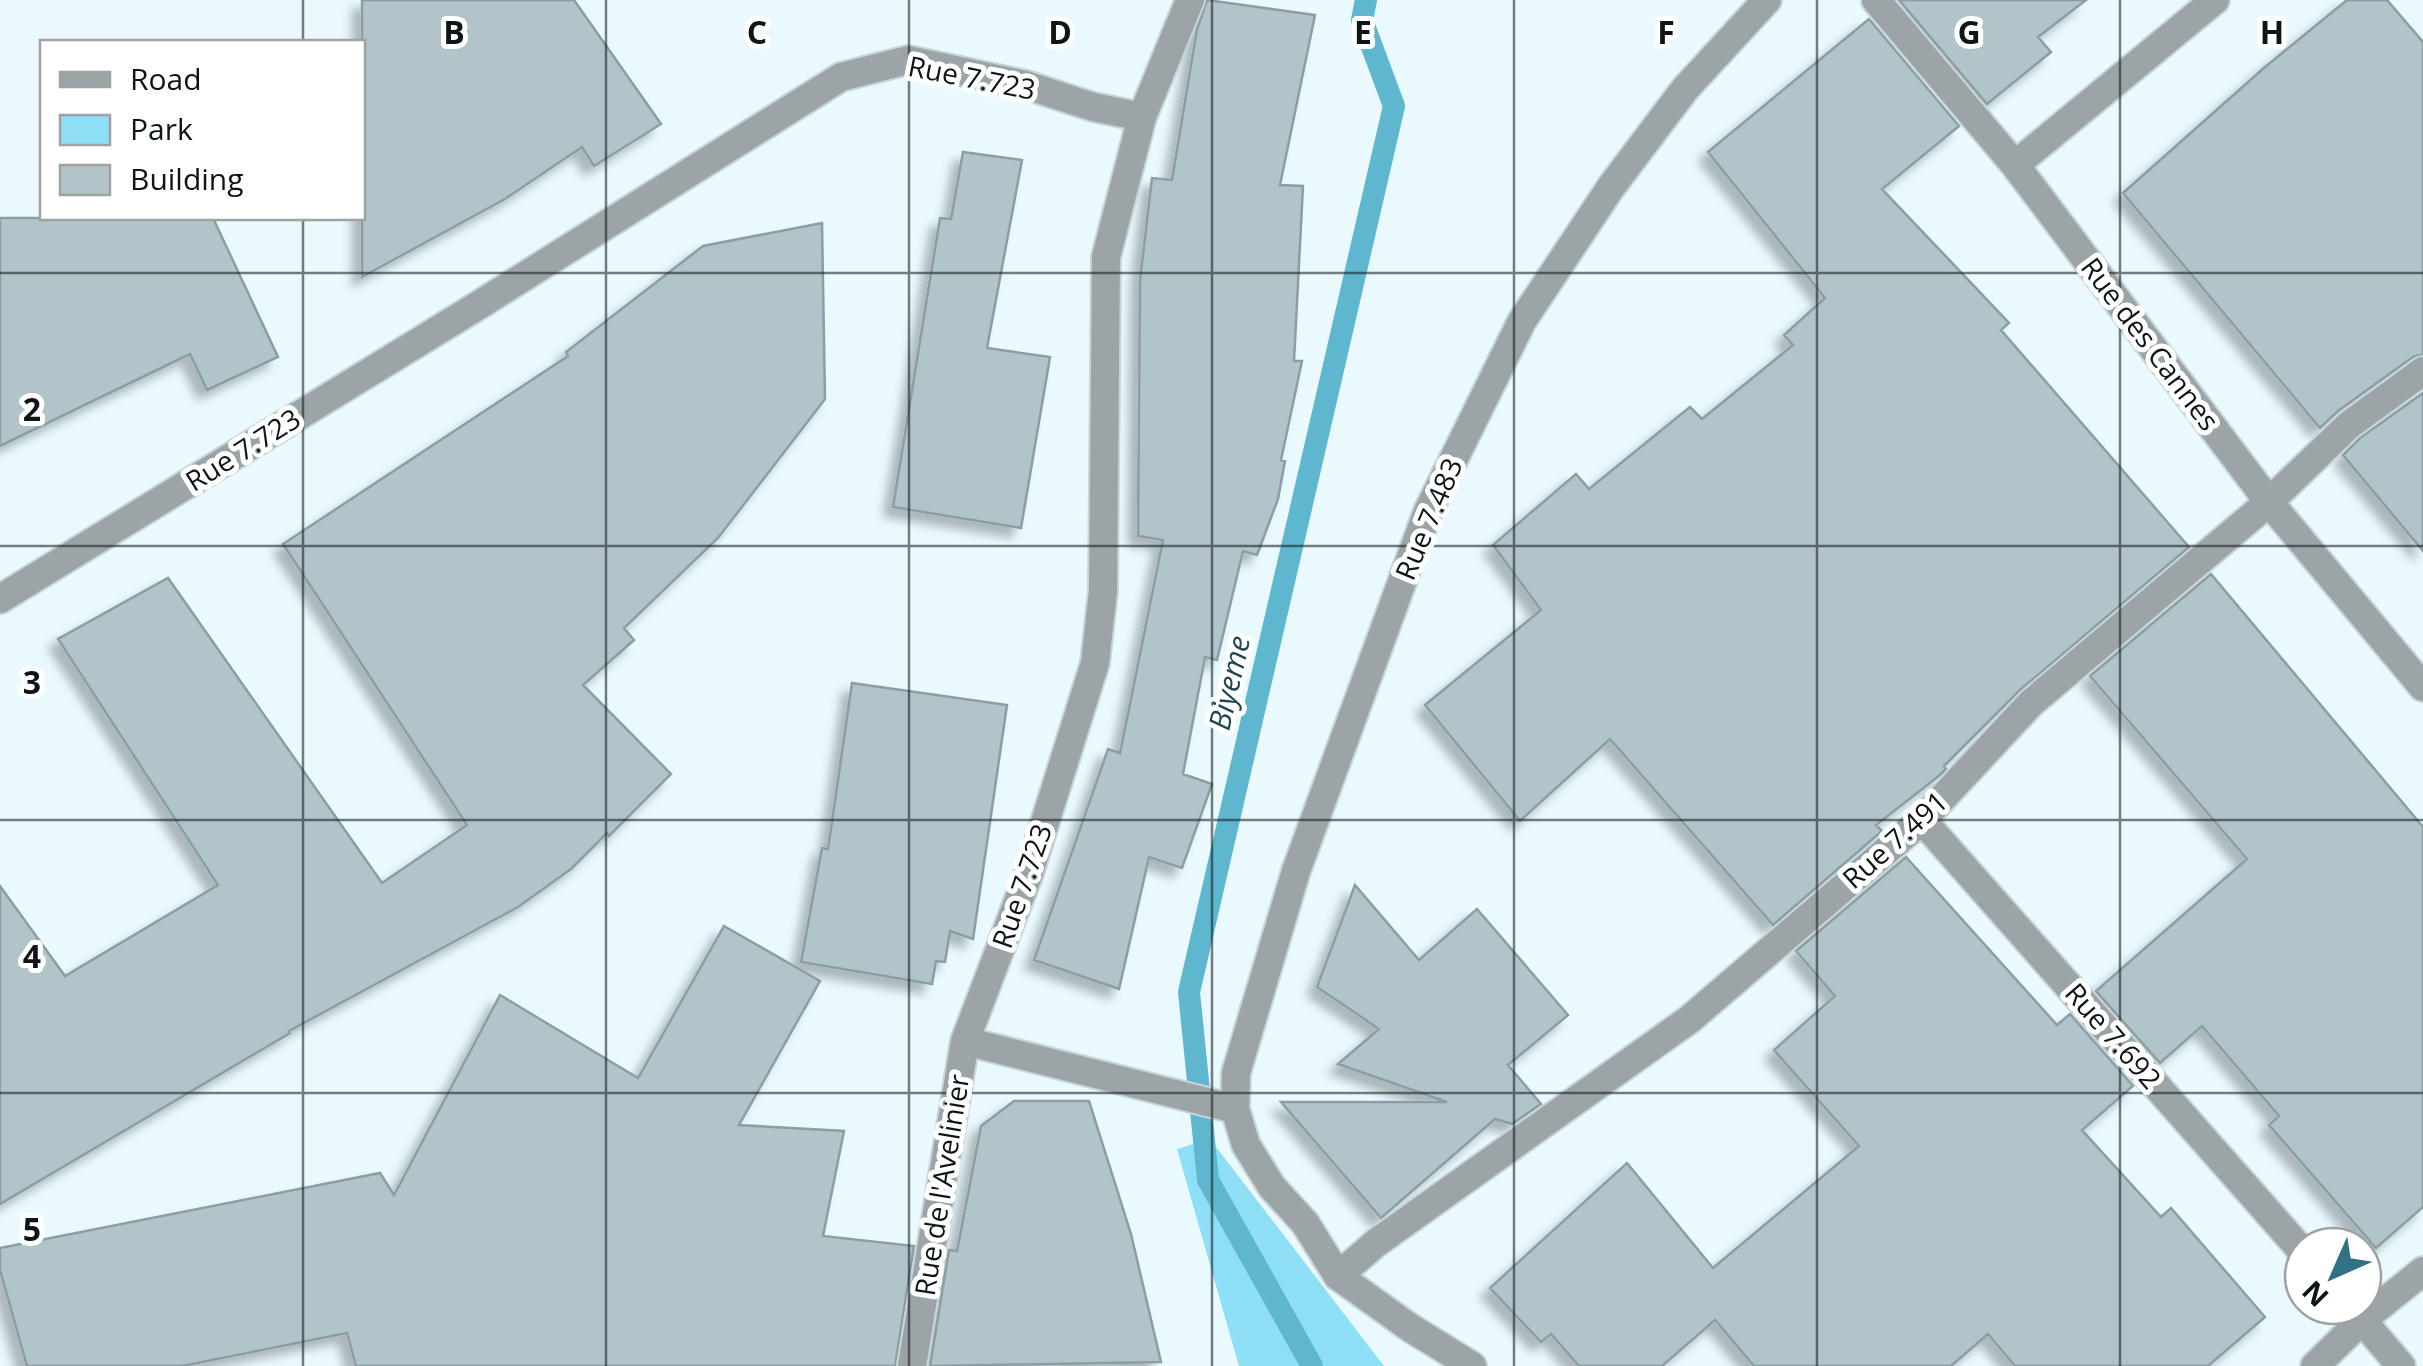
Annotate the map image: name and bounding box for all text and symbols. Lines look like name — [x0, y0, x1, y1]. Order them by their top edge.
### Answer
text: B — [443, 10, 465, 53]
text: C — [747, 10, 767, 53]
text: D — [1048, 10, 1072, 53]
text: E — [1354, 10, 1372, 53]
text: F — [1657, 10, 1675, 53]
text: G — [1957, 10, 1981, 53]
text: H — [2260, 10, 2284, 53]
legend — [40, 40, 365, 220]
street label: Rue 7.723 — [905, 46, 1039, 108]
text: Road — [130, 58, 202, 99]
text: Park — [130, 108, 193, 149]
text: Building — [130, 158, 244, 199]
street label: Rue des Cannes — [2073, 249, 2228, 438]
text: 2 — [23, 387, 41, 430]
street label: Rue 7.723 — [178, 399, 307, 499]
street label: Rue 7.483 — [1385, 452, 1471, 585]
water label: Biyeme — [1198, 632, 1259, 734]
text: 3 — [23, 660, 41, 703]
street label: Rue 7.491 — [1834, 782, 1955, 896]
street label: Rue 7.723 — [982, 819, 1060, 953]
text: 4 — [23, 934, 41, 977]
street label: Rue 7.692 — [2057, 974, 2170, 1096]
street label: Rue de l'Avelinier — [905, 1071, 977, 1298]
text: 5 — [23, 1207, 41, 1250]
north arrow — [2283, 1226, 2383, 1326]
text: N — [2293, 1273, 2336, 1316]

